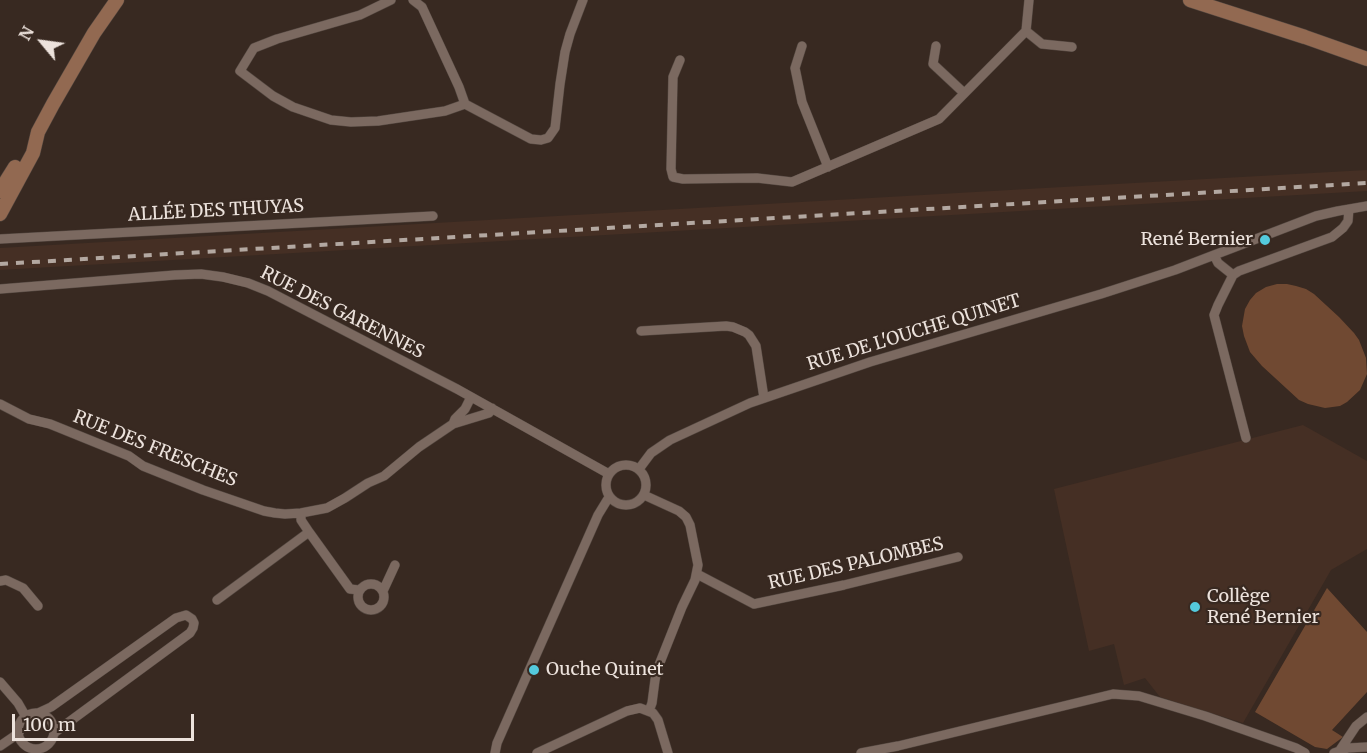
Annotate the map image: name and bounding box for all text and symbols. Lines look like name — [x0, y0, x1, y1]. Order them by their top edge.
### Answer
north arrow — [12, 12, 72, 72]
text: N — [14, 23, 38, 44]
street label: ALLÉE DES THUYAS — [127, 196, 305, 226]
place label: René Bernier — [1140, 229, 1253, 251]
marker: René Bernier — [1258, 233, 1272, 247]
street label: RUE DES GARENNES — [257, 262, 427, 364]
street label: RUE DE L'OUCHE QUINET — [805, 290, 1023, 376]
street label: RUE DES FRESCHES — [70, 406, 240, 492]
street label: RUE DES PALOMBES — [766, 533, 946, 595]
place label: Collège René Bernier — [1207, 586, 1320, 628]
marker: Collège René Bernier — [1188, 600, 1202, 614]
place label: Ouche Quinet — [546, 659, 664, 681]
marker: Ouche Quinet — [527, 663, 541, 677]
scale bar — [15, 702, 196, 740]
text: 100 m — [23, 713, 76, 736]

